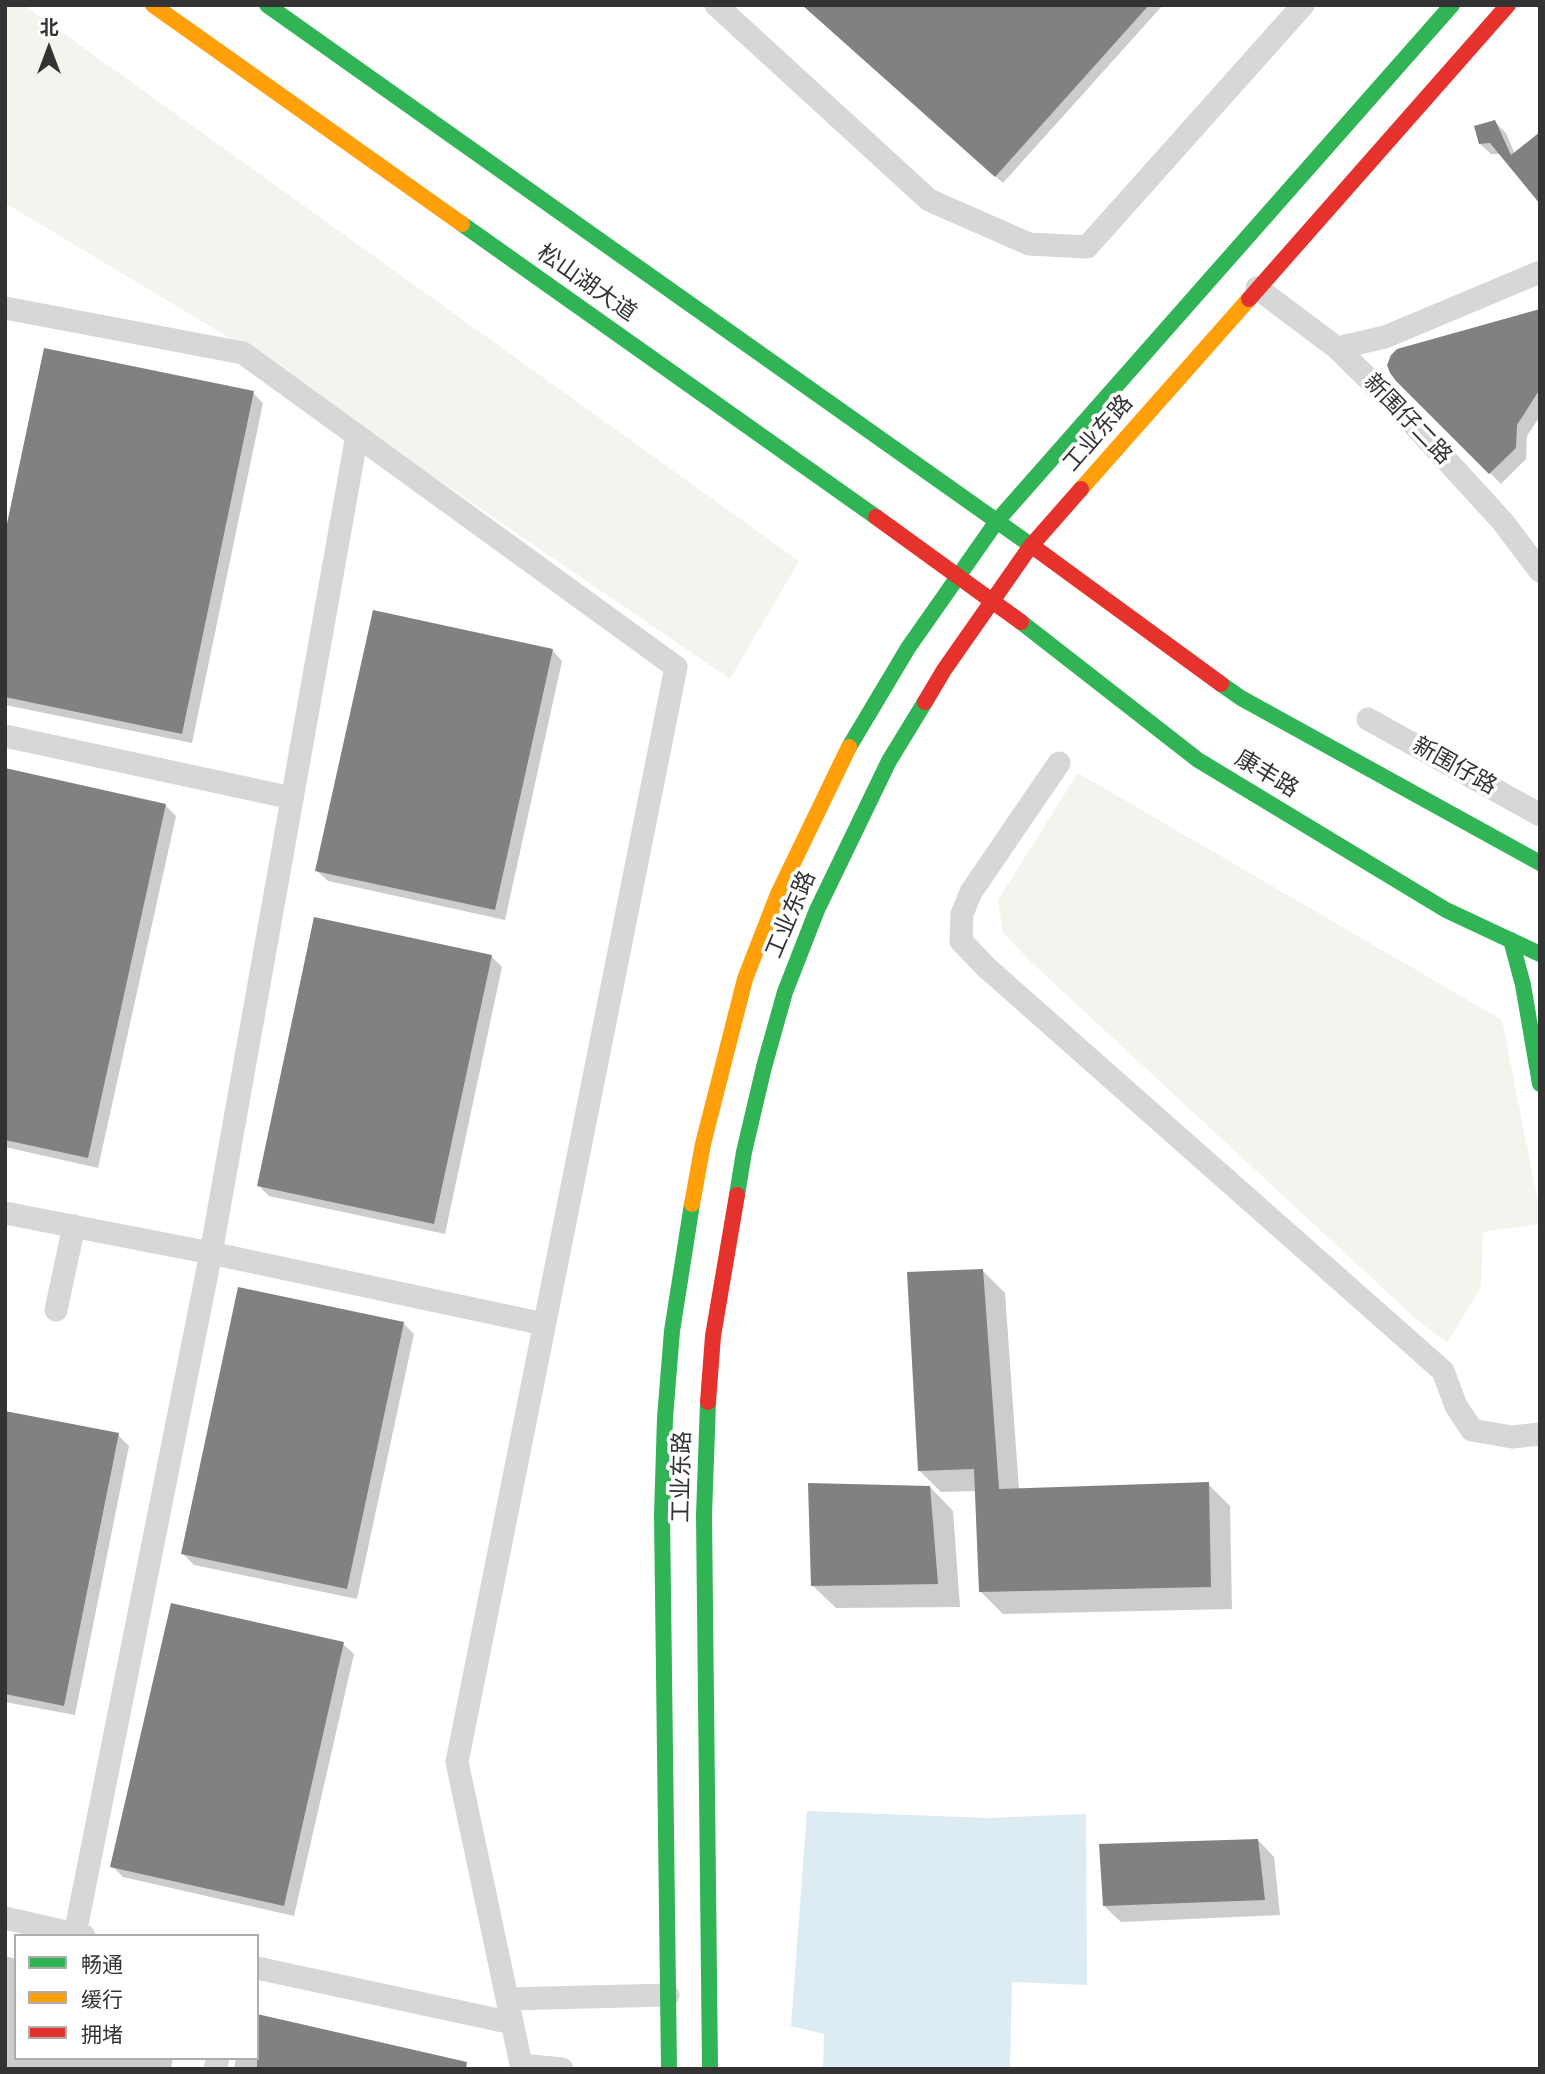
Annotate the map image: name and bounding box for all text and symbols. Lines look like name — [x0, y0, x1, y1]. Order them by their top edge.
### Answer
north arrow — [14, 14, 84, 84]
text: 北 — [39, 16, 59, 39]
street label: 松山湖大道 — [531, 240, 641, 328]
street label: 新围仔二路 — [1357, 369, 1457, 471]
street label: 工业东路 — [1058, 390, 1140, 478]
street label: 新围仔路 — [1407, 733, 1501, 801]
street label: 康丰路 — [1229, 745, 1303, 805]
street label: 工业东路 — [761, 867, 823, 963]
street label: 工业东路 — [668, 1431, 698, 1523]
legend — [14, 1934, 259, 2060]
text: 畅通 — [81, 1953, 123, 1977]
text: 缓行 — [81, 1988, 123, 2012]
text: 拥堵 — [81, 2023, 123, 2047]

